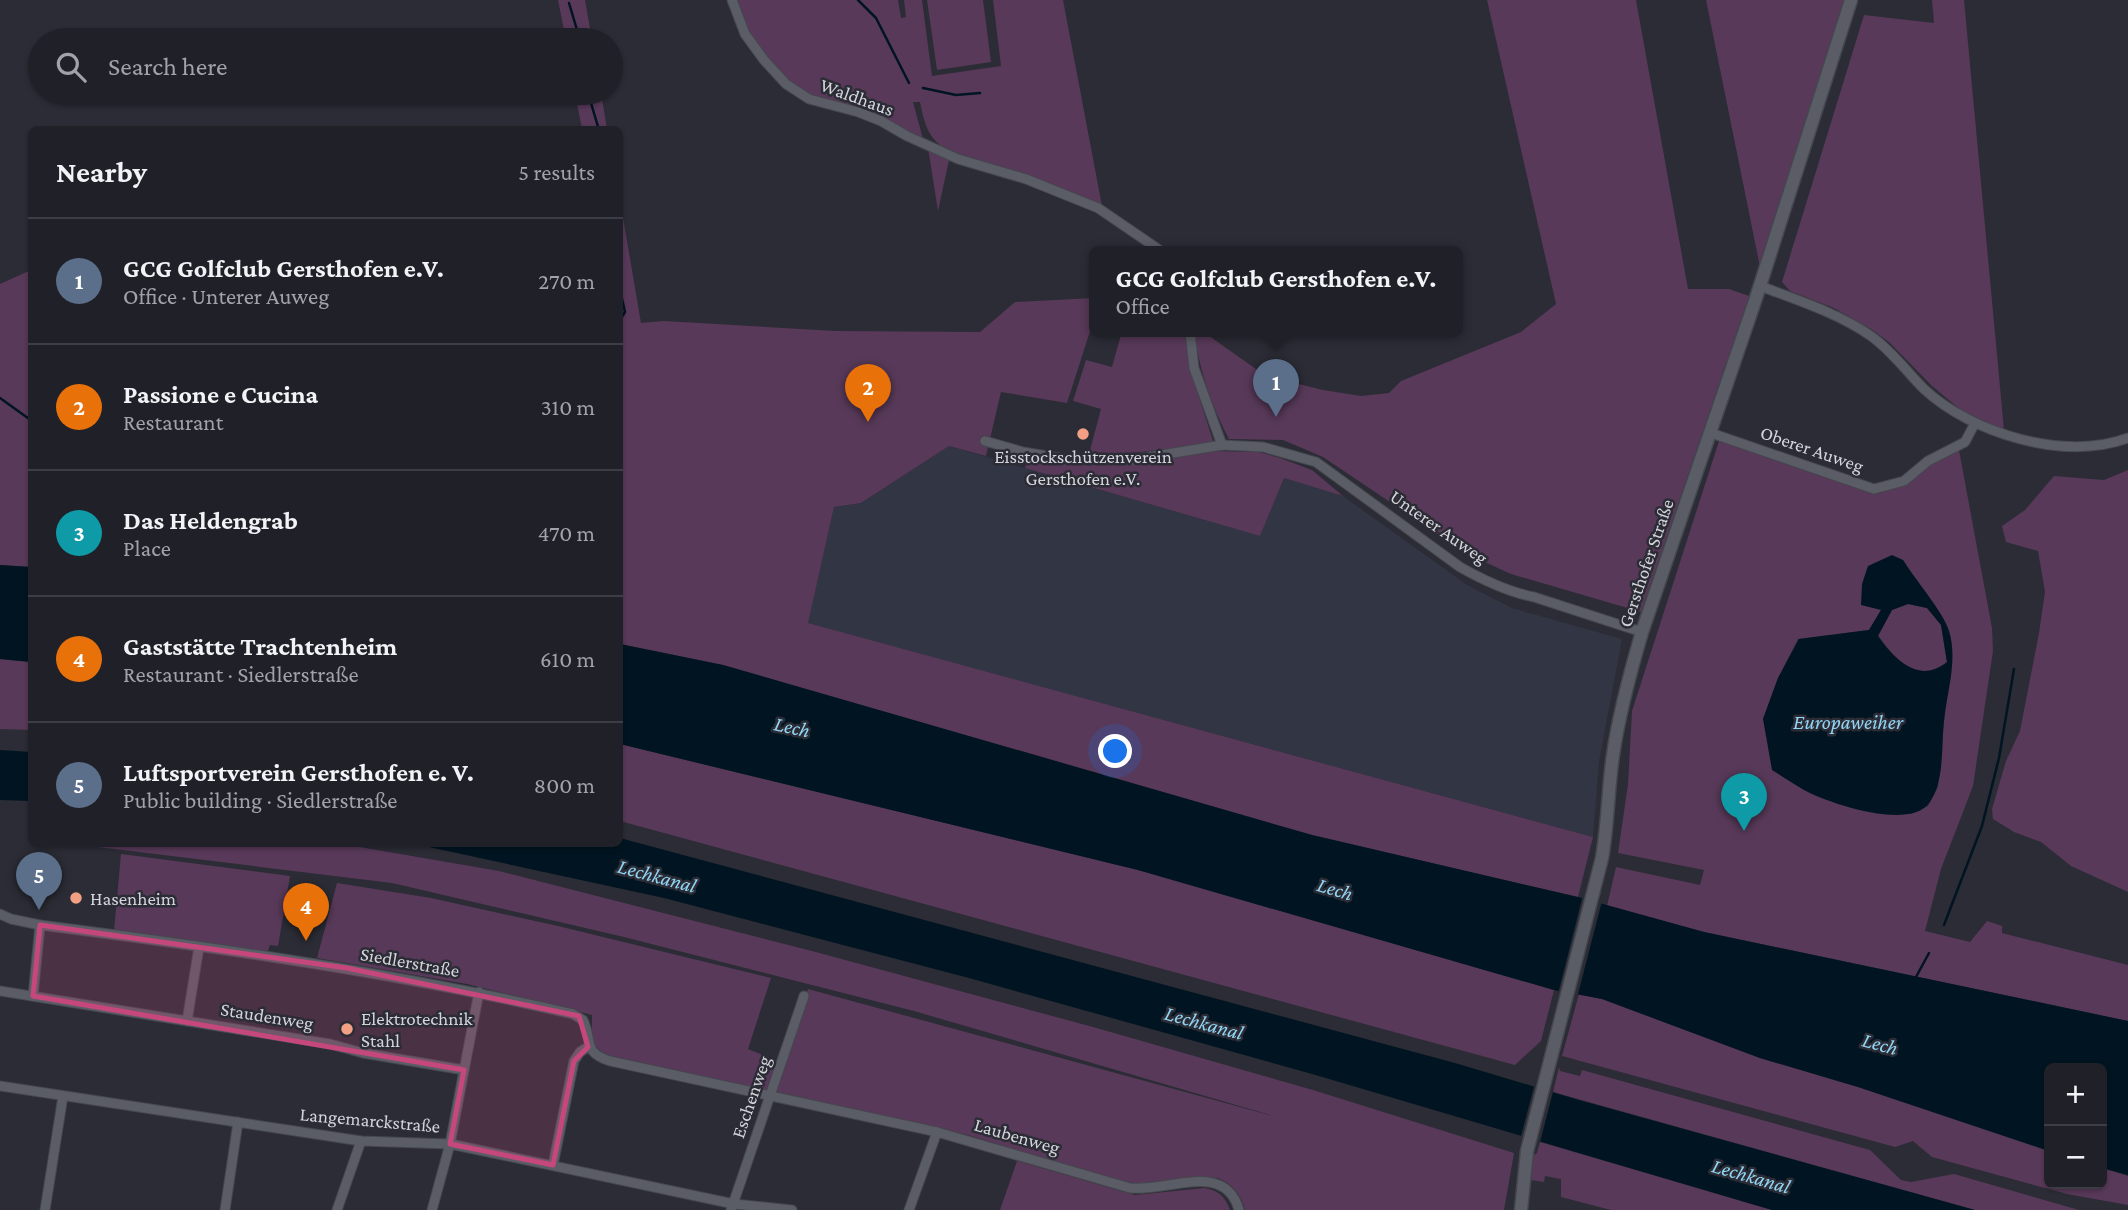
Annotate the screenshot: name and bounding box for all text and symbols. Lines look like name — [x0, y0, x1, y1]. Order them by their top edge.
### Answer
search box — [28, 28, 623, 105]
icon: search — [52, 48, 90, 86]
text: Search here — [108, 52, 227, 81]
street label: Waldhaus — [817, 74, 897, 120]
text: Nearby — [56, 155, 147, 188]
text: 5 results — [518, 159, 595, 185]
popup — [1089, 246, 1463, 337]
text: GCG Golfclub Gersthofen e.V. — [123, 254, 444, 283]
text: GCG Golfclub Gersthofen e.V. — [1115, 264, 1437, 293]
text: 1 — [75, 268, 83, 294]
text: 270 m — [538, 268, 595, 294]
text: Office · Unterer Auweg — [123, 283, 329, 309]
text: Office — [1115, 293, 1170, 319]
pin: 1 — [1253, 359, 1299, 417]
pin: 2 — [845, 364, 891, 422]
text: Passione e Cucina — [123, 380, 318, 409]
text: 2 — [73, 394, 85, 420]
text: 310 m — [541, 394, 595, 420]
text: Restaurant — [123, 409, 223, 435]
street label: Oberer Auweg — [1758, 422, 1866, 476]
marker: Eisstockschützenverein Gersthofen e.V. — [1075, 426, 1091, 442]
place label: Eisstockschützenverein Gersthofen e.V. — [994, 446, 1172, 489]
street label: Unterer Auweg — [1386, 486, 1492, 568]
street label: Gersthofer Straße — [1614, 496, 1678, 630]
text: Das Heldengrab — [123, 506, 298, 535]
text: 3 — [73, 520, 85, 546]
text: 470 m — [538, 520, 595, 546]
text: Place — [123, 535, 171, 561]
text: Gaststätte Trachtenheim — [123, 632, 397, 661]
text: 4 — [73, 646, 85, 672]
text: 610 m — [540, 646, 595, 672]
text: Restaurant · Siedlerstraße — [123, 661, 359, 687]
water label: Europaweiher — [1793, 710, 1904, 734]
water label: Lech — [772, 712, 812, 742]
your location — [1098, 734, 1132, 768]
text: Luftsportverein Gersthofen e. V. — [123, 758, 474, 787]
text: 5 — [73, 772, 85, 798]
text: 800 m — [534, 772, 595, 798]
pin: 3 — [1721, 773, 1767, 831]
text: Public building · Siedlerstraße — [123, 787, 397, 813]
pin: 5 — [16, 852, 62, 910]
water label: Lechkanal — [615, 854, 700, 898]
water label: Lech — [1314, 872, 1356, 906]
pin: 4 — [283, 883, 329, 941]
place label: Hasenheim — [90, 888, 176, 909]
marker: Hasenheim — [68, 890, 84, 906]
street label: Siedlerstraße — [359, 943, 461, 981]
street label: Staudenweg — [219, 998, 315, 1034]
water label: Lechkanal — [1162, 1001, 1247, 1045]
place label: Elektrotechnik Stahl — [361, 1008, 473, 1051]
marker: Elektrotechnik Stahl — [339, 1021, 355, 1037]
water label: Lech — [1860, 1028, 1900, 1060]
street label: Eschenweg — [727, 1053, 775, 1141]
map controls — [2044, 1063, 2107, 1189]
button: + — [2044, 1063, 2107, 1126]
street label: Langemarckstraße — [299, 1103, 441, 1137]
street label: Laubenweg — [972, 1114, 1062, 1158]
button: − — [2044, 1126, 2107, 1189]
water label: Lechkanal — [1709, 1153, 1794, 1199]

